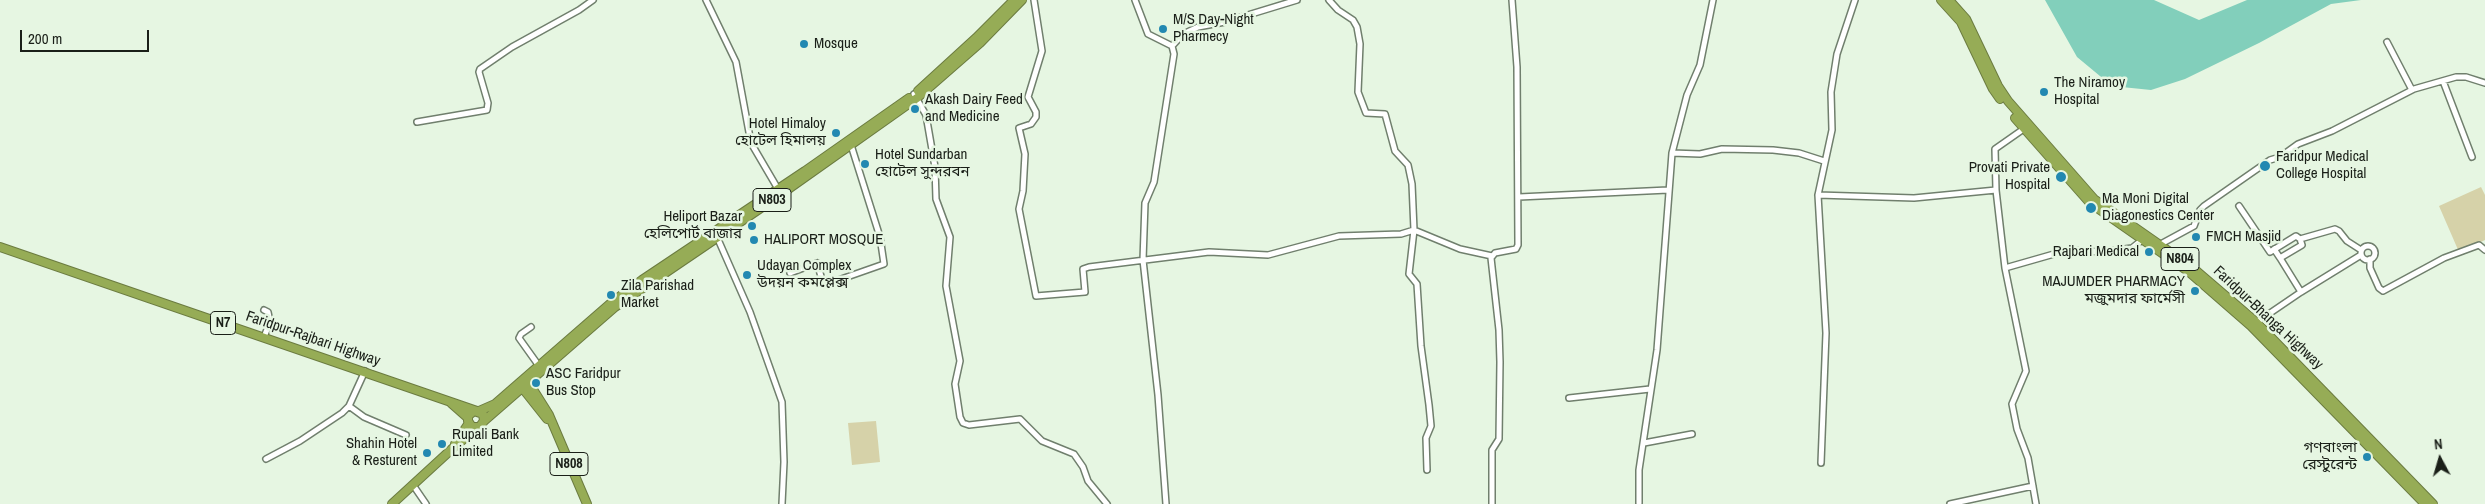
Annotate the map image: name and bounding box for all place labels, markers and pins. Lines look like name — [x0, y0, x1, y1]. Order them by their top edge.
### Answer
place label: M/S Day-Night Pharmecy — [1173, 11, 1254, 46]
marker: M/S Day-Night Pharmecy — [1157, 23, 1169, 35]
place label: Mosque — [814, 35, 858, 53]
marker: Mosque — [798, 38, 810, 50]
place label: The Niramoy Hospital — [2054, 74, 2125, 109]
marker: The Niramoy Hospital — [2038, 86, 2050, 98]
place label: Akash Dairy Feed and Medicine — [925, 91, 1023, 126]
marker: Akash Dairy Feed and Medicine — [909, 103, 921, 115]
place label: Hotel Himaloy হোটেল হিমালয় — [735, 115, 826, 150]
marker: Hotel Himaloy হোটেল হিমালয় — [830, 127, 842, 139]
place label: Hotel Sundarban হোটেল সুন্দরবন — [875, 146, 969, 181]
place label: Faridpur Medical College Hospital — [2276, 148, 2368, 183]
marker: Hotel Sundarban হোটেল সুন্দরবন — [859, 158, 871, 170]
place label: Provati Private Hospital — [1969, 159, 2050, 194]
marker: Faridpur Medical College Hospital — [2258, 159, 2272, 173]
marker: Provati Private Hospital — [2054, 170, 2068, 184]
place label: Ma Moni Digital Diagonestics Center — [2102, 190, 2214, 225]
marker: Ma Moni Digital Diagonestics Center — [2084, 201, 2098, 215]
place label: Heliport Bazar হেলিপোর্ট বাজার — [644, 208, 742, 243]
marker: Heliport Bazar হেলিপোর্ট বাজার — [746, 220, 758, 232]
place label: FMCH Masjid — [2206, 228, 2281, 246]
place label: HALIPORT MOSQUE — [764, 231, 883, 249]
marker: FMCH Masjid — [2190, 231, 2202, 243]
marker: HALIPORT MOSQUE — [748, 234, 760, 246]
place label: Rajbari Medical — [2053, 243, 2139, 261]
marker: Rajbari Medical — [2143, 246, 2155, 258]
place label: Udayan Complex উদয়ন কমপ্লেক্স — [757, 257, 851, 292]
marker: Udayan Complex উদয়ন কমপ্লেক্স — [741, 269, 753, 281]
place label: MAJUMDER PHARMACY মজুমদার ফার্মেসী — [2042, 273, 2185, 308]
place label: Zila Parishad Market — [621, 277, 694, 312]
marker: MAJUMDER PHARMACY মজুমদার ফার্মেসী — [2189, 285, 2201, 297]
marker: Zila Parishad Market — [605, 289, 617, 301]
place label: ASC Faridpur Bus Stop — [546, 365, 621, 400]
marker: ASC Faridpur Bus Stop — [530, 377, 542, 389]
place label: Rupali Bank Limited — [452, 426, 519, 461]
place label: Shahin Hotel & Resturent — [346, 435, 417, 470]
marker: Rupali Bank Limited — [436, 438, 448, 450]
place label: গণবাংলা রেস্টুরেন্ট — [2302, 439, 2357, 474]
marker: Shahin Hotel & Resturent — [421, 447, 433, 459]
marker: গণবাংলা রেস্টুরেন্ট — [2361, 451, 2373, 463]

